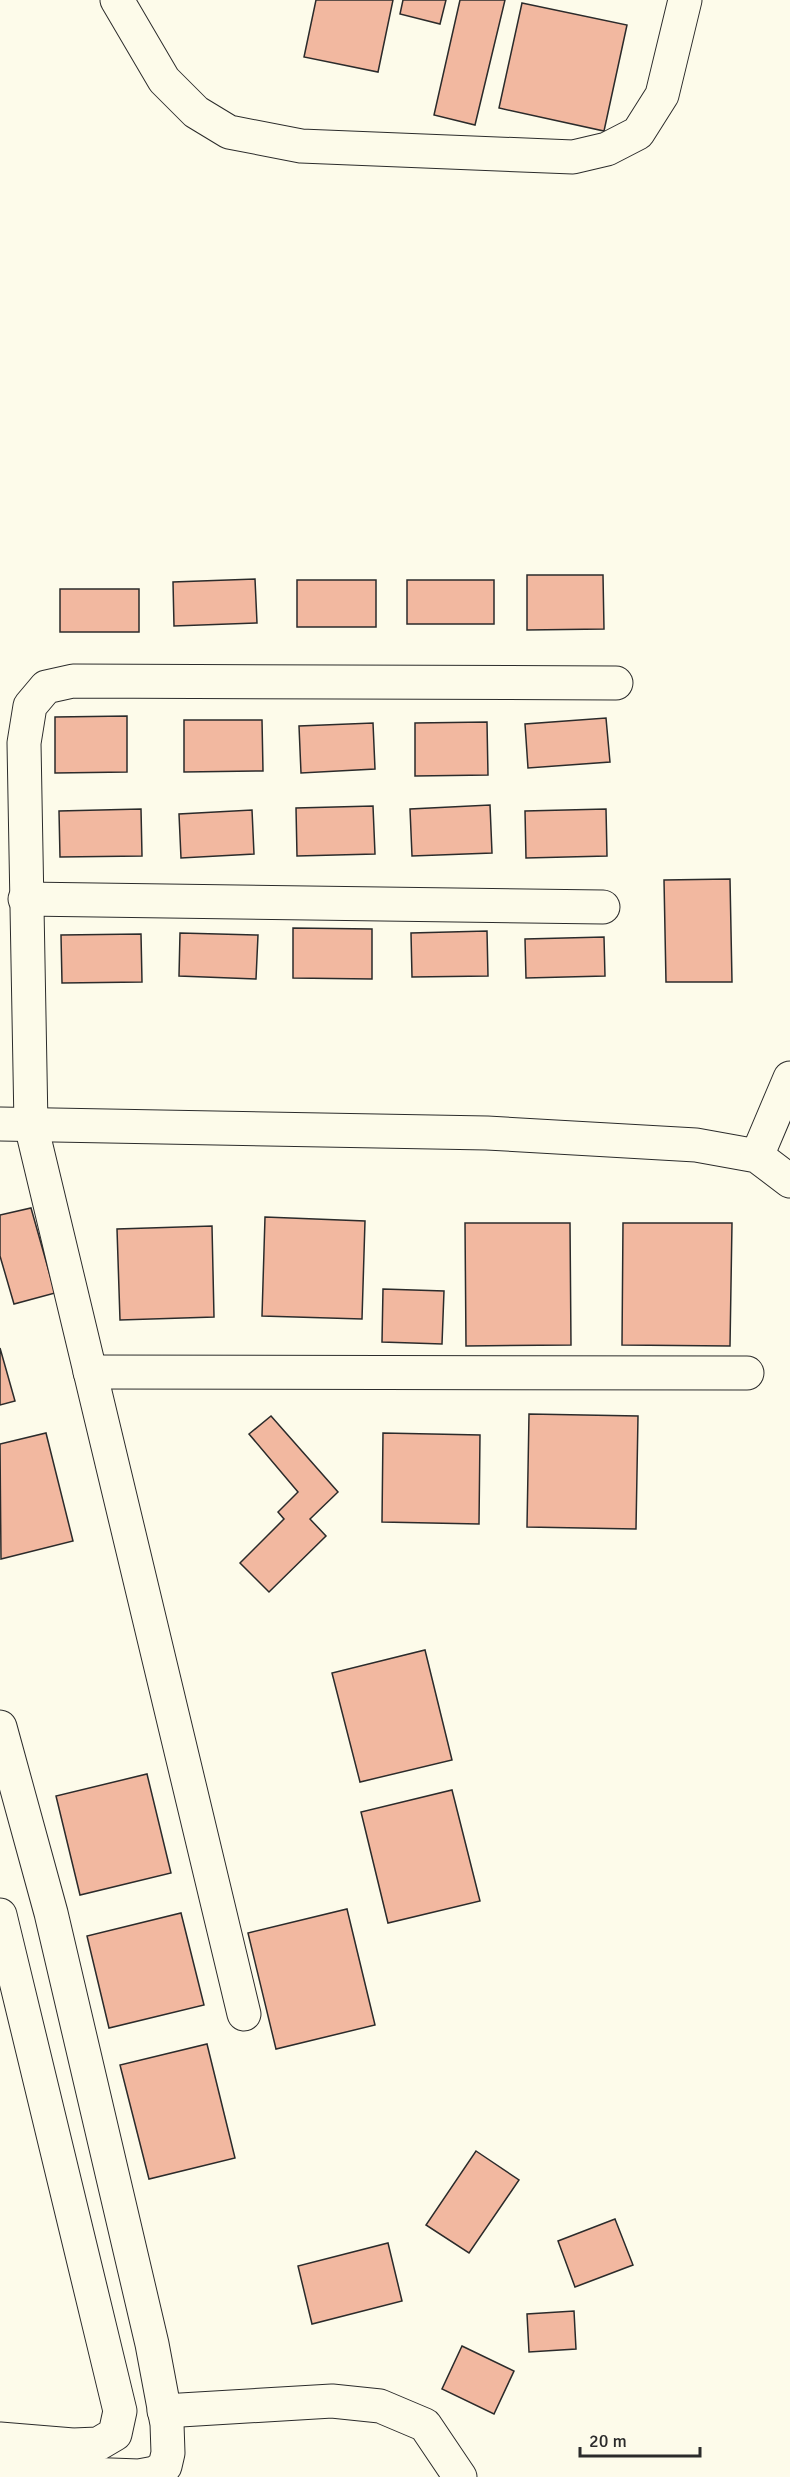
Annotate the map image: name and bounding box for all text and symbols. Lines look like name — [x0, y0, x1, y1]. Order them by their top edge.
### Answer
scale bar — [580, 2420, 700, 2458]
text: 20 m — [589, 2430, 627, 2452]

